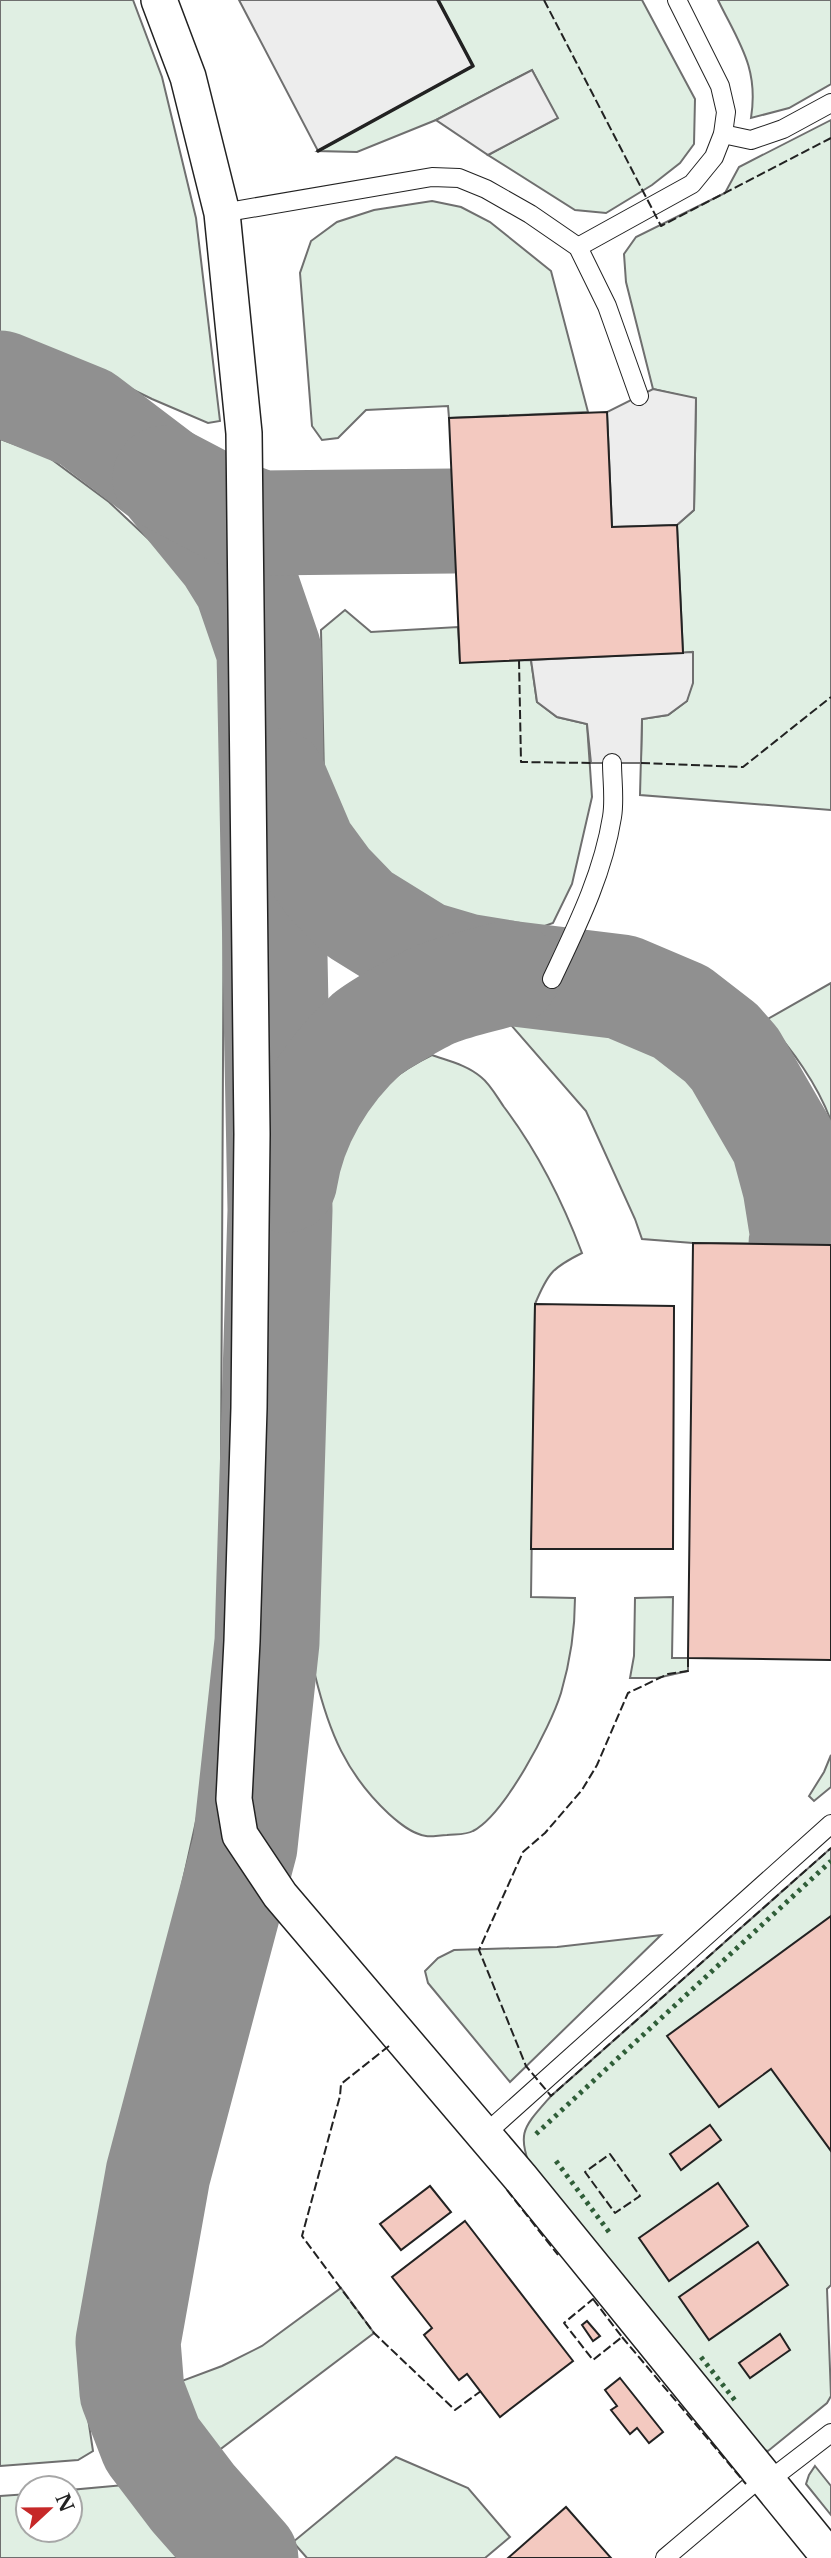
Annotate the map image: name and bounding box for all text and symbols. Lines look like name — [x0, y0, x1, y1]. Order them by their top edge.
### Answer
north arrow — [14, 2474, 84, 2544]
text: N — [50, 2490, 78, 2516]

